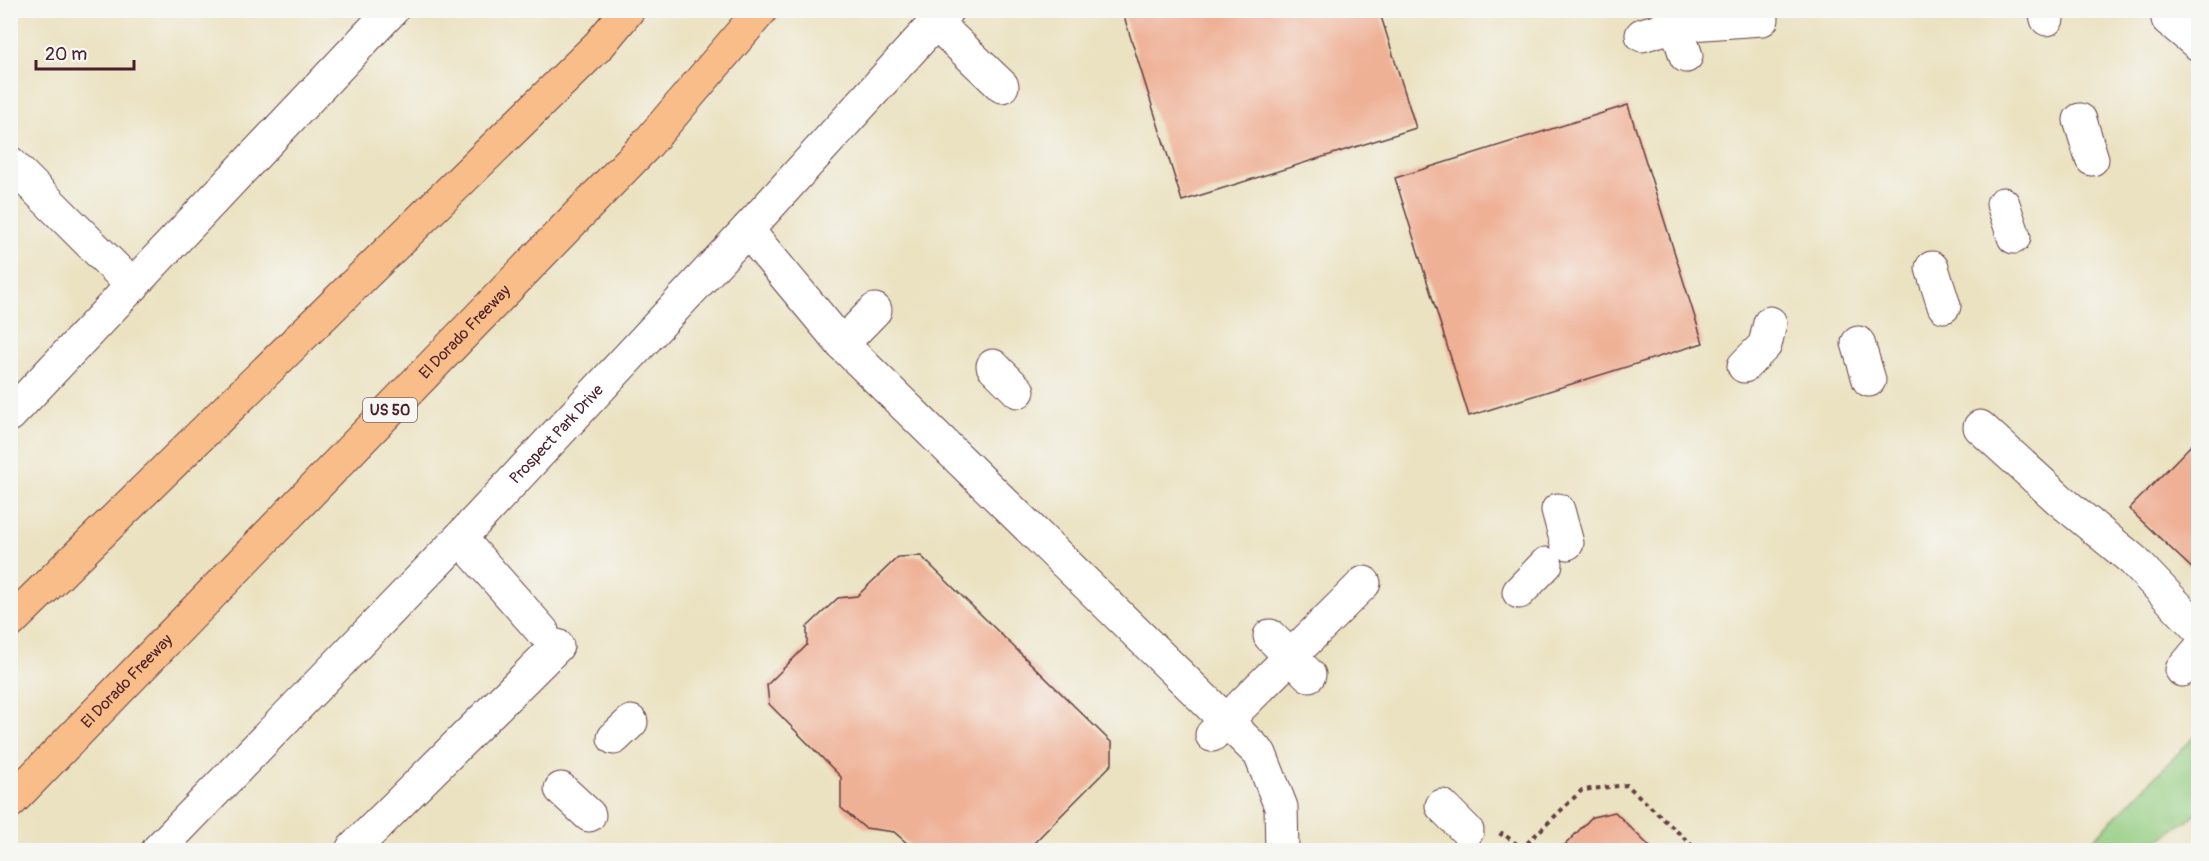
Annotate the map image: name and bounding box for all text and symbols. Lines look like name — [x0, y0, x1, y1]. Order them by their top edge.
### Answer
scale bar — [36, 33, 134, 71]
text: 20 m — [45, 43, 87, 66]
street label: El Dorado Freeway — [415, 281, 515, 383]
street label: Prospect Park Drive — [505, 380, 608, 488]
road number: US 50 — [363, 398, 417, 422]
street label: El Dorado Freeway — [77, 630, 177, 732]

